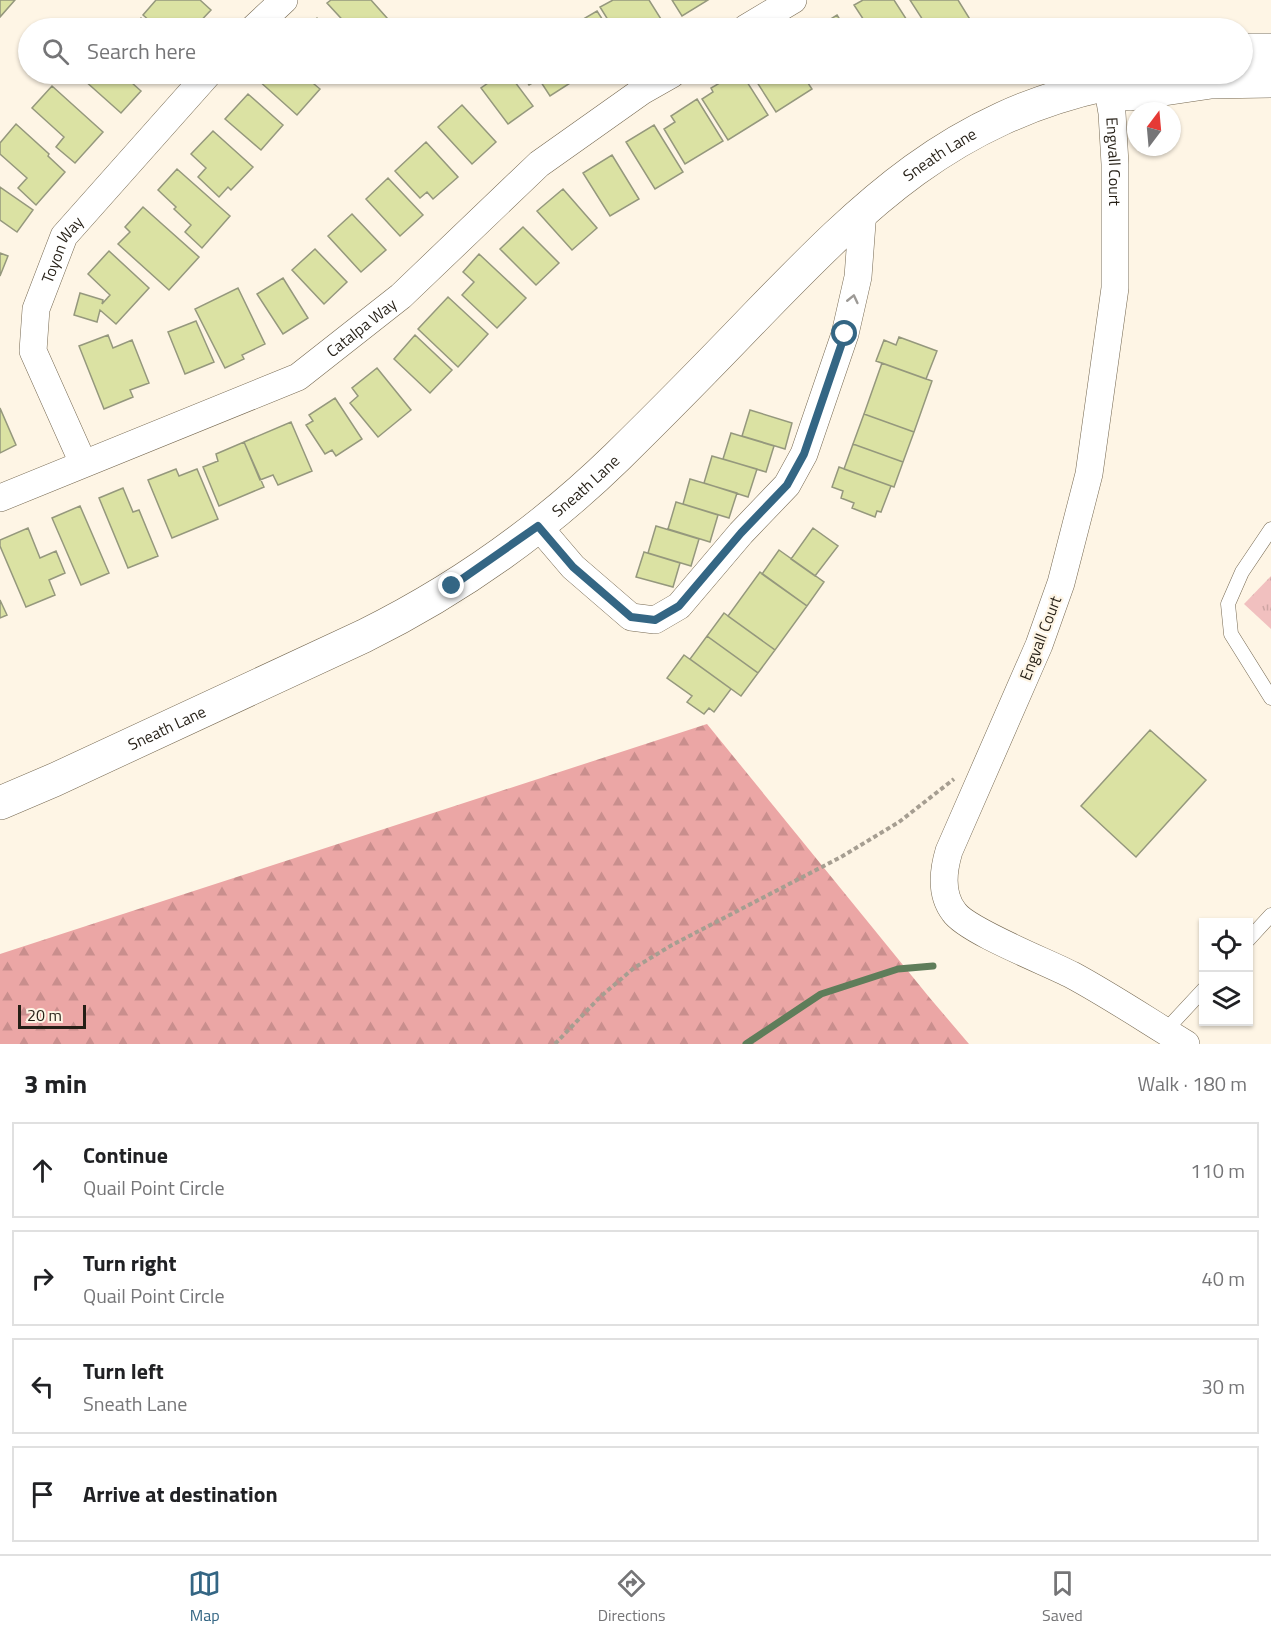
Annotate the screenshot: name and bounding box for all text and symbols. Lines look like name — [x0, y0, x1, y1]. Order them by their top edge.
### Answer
search box — [18, 18, 1253, 84]
text: Search here — [87, 34, 196, 68]
icon: search — [39, 35, 72, 68]
north arrow — [1127, 102, 1181, 156]
street label: Engvall Court — [1100, 116, 1127, 206]
street label: Sneath Lane — [898, 122, 981, 187]
street label: Toyon Way — [35, 210, 89, 286]
street label: Catalpa Way — [321, 292, 402, 363]
one-way arrow — [845, 295, 858, 305]
route start — [831, 320, 857, 346]
street label: Sneath Lane — [546, 449, 625, 522]
route end — [438, 572, 464, 598]
street label: Engvall Court — [1013, 592, 1067, 684]
street label: Sneath Lane — [124, 699, 210, 756]
map controls — [1199, 918, 1253, 1026]
button: locate — [1199, 918, 1253, 972]
button: layers — [1199, 972, 1253, 1026]
scale bar — [18, 1002, 86, 1030]
text: 20 m — [27, 1003, 62, 1027]
text: 3 min — [24, 1064, 87, 1103]
text: Walk · 180 m — [1138, 1068, 1247, 1099]
text: Continue — [83, 1138, 168, 1172]
icon: ahead — [26, 1154, 59, 1187]
text: 110 m — [1190, 1155, 1245, 1186]
text: Quail Point Circle — [83, 1172, 224, 1203]
text: Turn right — [83, 1246, 177, 1280]
icon: right — [26, 1262, 59, 1295]
text: 40 m — [1201, 1263, 1245, 1294]
text: Quail Point Circle — [83, 1280, 224, 1311]
text: Turn left — [83, 1354, 164, 1388]
icon: left — [26, 1370, 59, 1403]
text: 30 m — [1201, 1371, 1245, 1402]
text: Sneath Lane — [83, 1388, 187, 1419]
text: Arrive at destination — [83, 1477, 278, 1511]
icon: arrive — [26, 1478, 59, 1511]
tab: Map — [188, 1567, 221, 1627]
tab: Directions — [598, 1567, 666, 1627]
tab: Saved — [1042, 1567, 1083, 1627]

